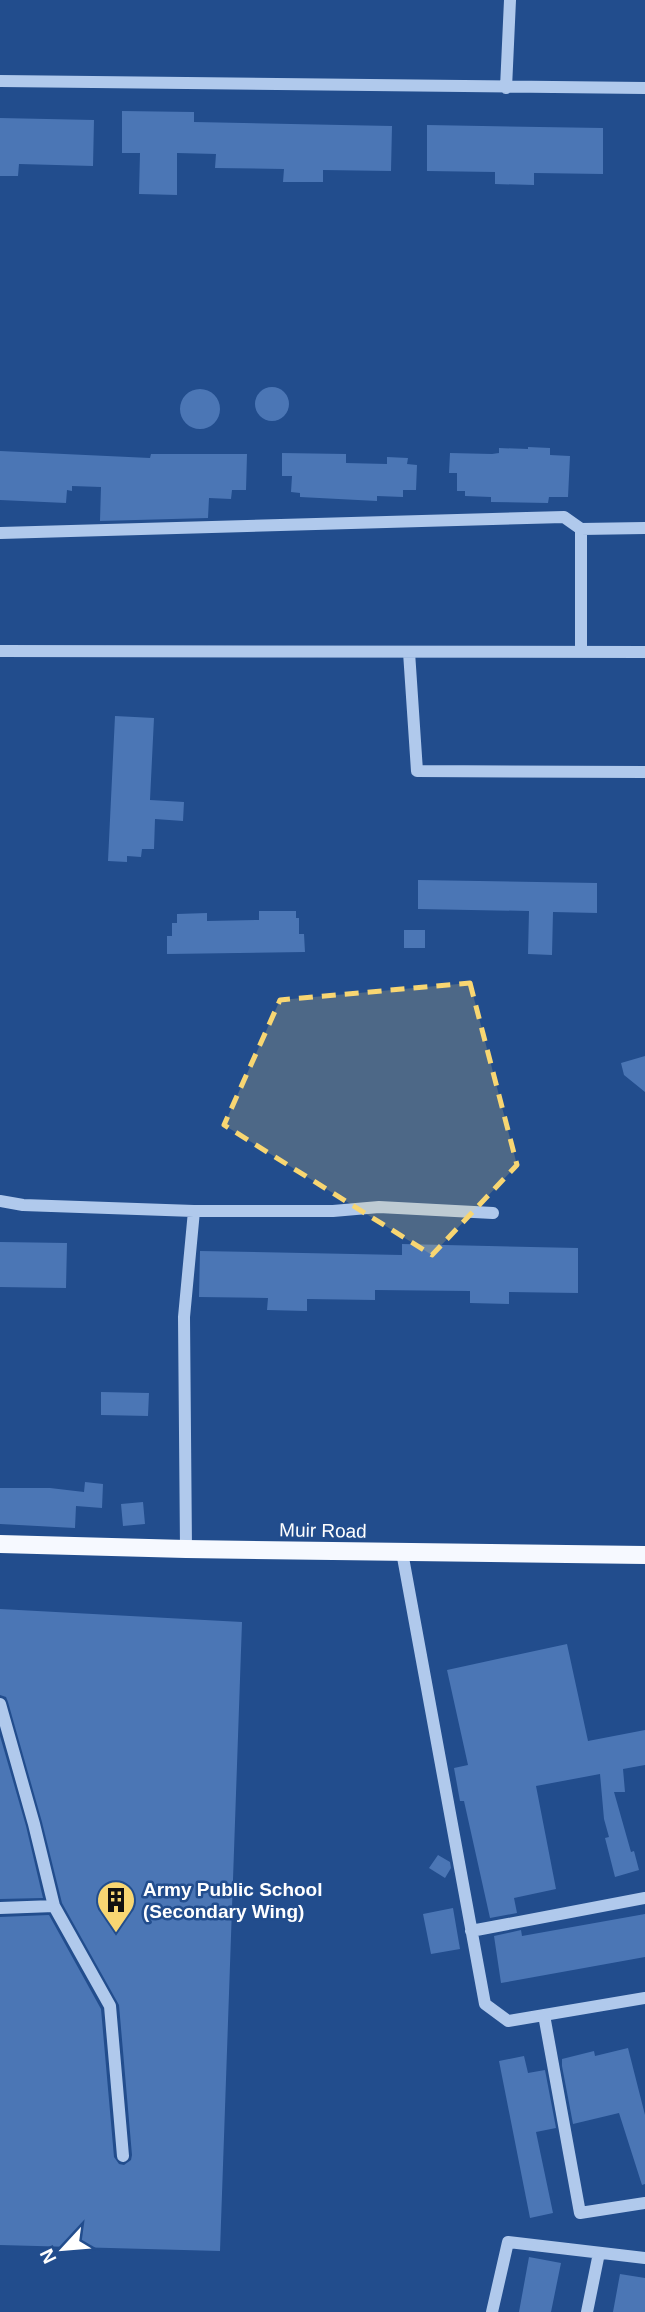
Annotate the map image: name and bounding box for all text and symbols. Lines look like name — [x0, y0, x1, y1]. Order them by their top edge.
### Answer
street label: Muir Road — [279, 1519, 367, 1542]
building icon: Army Public School (Secondary Wing) — [95, 1879, 137, 1934]
place label: Army Public School (Secondary Wing) — [143, 1879, 322, 1922]
north arrow — [28, 2214, 98, 2284]
text: N — [36, 2245, 61, 2267]

